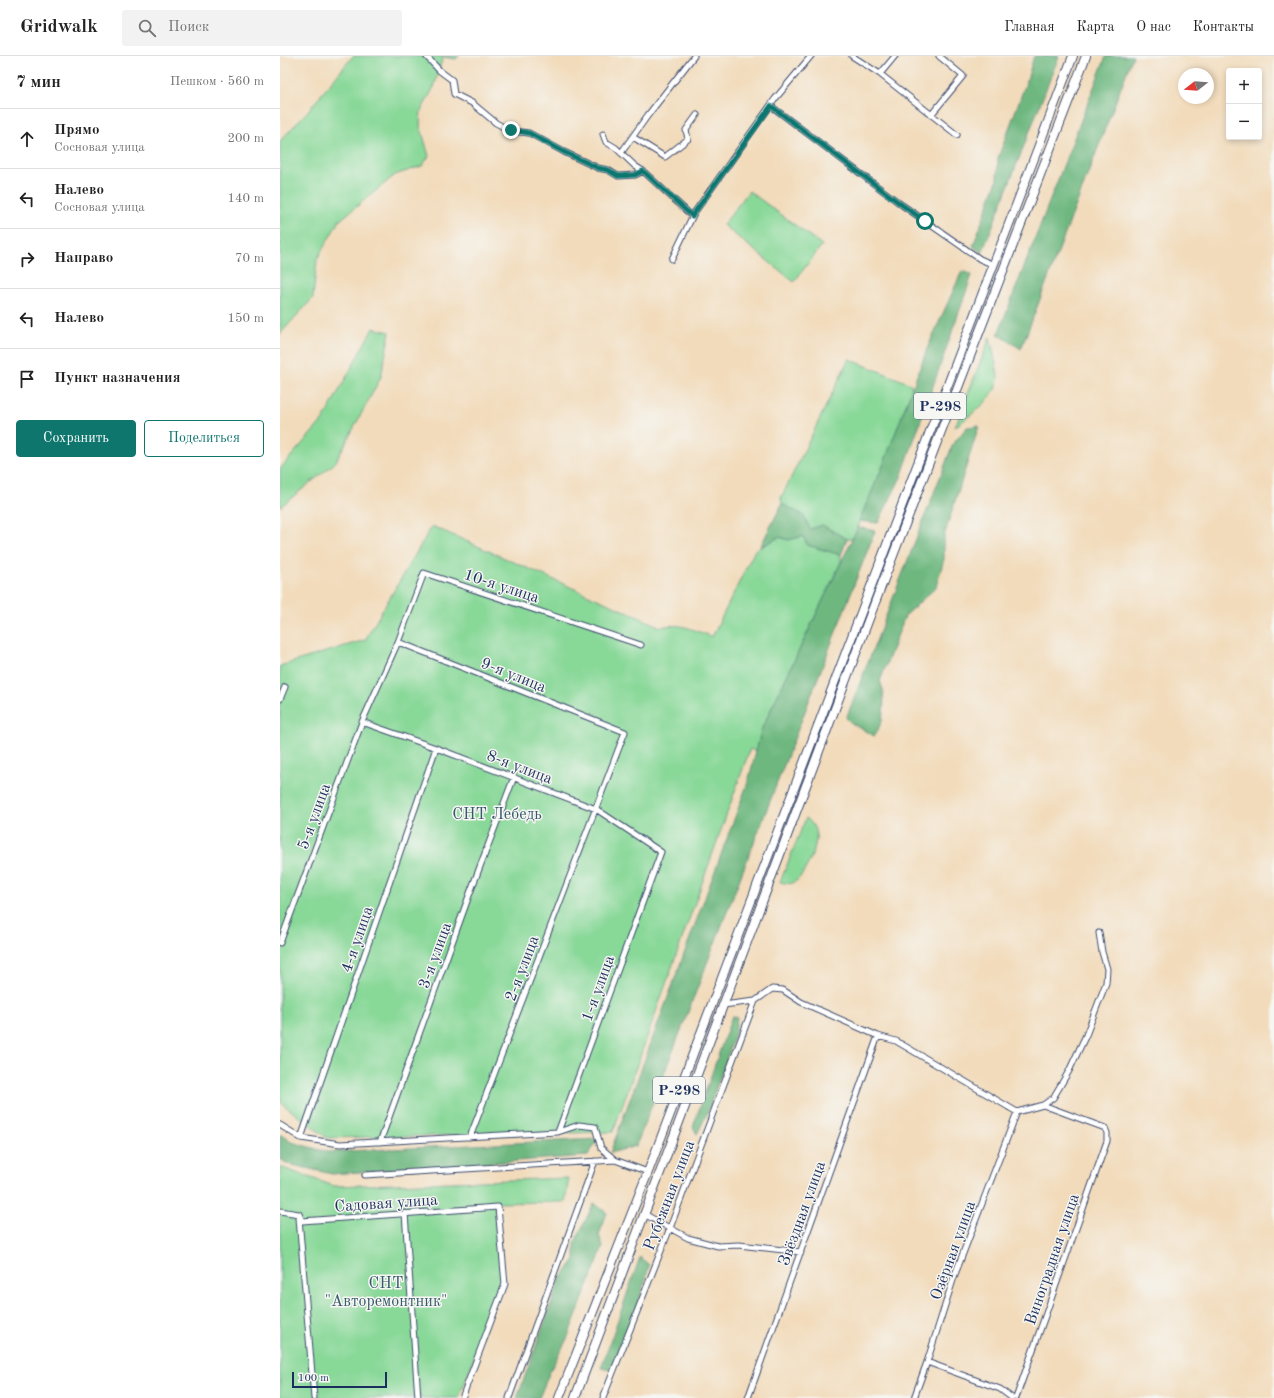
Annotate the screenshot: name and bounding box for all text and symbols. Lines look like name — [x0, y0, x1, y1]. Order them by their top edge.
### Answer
search box — [122, 10, 402, 46]
icon: search — [136, 17, 158, 39]
text: Gridwalk — [20, 18, 98, 37]
text: Поиск — [168, 20, 209, 35]
text: Главная — [1004, 20, 1054, 34]
text: Карта — [1076, 20, 1114, 34]
text: О нас — [1136, 20, 1171, 34]
text: Контакты — [1193, 20, 1254, 34]
north arrow — [1178, 68, 1214, 104]
map controls — [1226, 68, 1262, 140]
button: + — [1226, 68, 1262, 104]
text: 7 мин — [16, 74, 61, 91]
text: Пешком · 560 m — [170, 75, 264, 88]
button: − — [1226, 104, 1262, 140]
route end — [502, 121, 520, 139]
text: Прямо — [54, 123, 100, 138]
icon: ahead — [16, 128, 38, 150]
text: 200 m — [227, 132, 264, 145]
text: Сосновая улица — [54, 141, 145, 154]
text: Налево — [54, 183, 104, 198]
icon: left — [16, 188, 38, 210]
text: 140 m — [227, 192, 264, 205]
text: Сосновая улица — [54, 201, 145, 214]
route start — [916, 212, 934, 230]
icon: right — [16, 248, 38, 270]
text: Направо — [54, 251, 113, 266]
text: 70 m — [235, 252, 264, 265]
icon: left — [16, 308, 38, 330]
text: Налево — [54, 311, 104, 326]
text: 150 m — [227, 312, 264, 325]
icon: arrive — [16, 368, 38, 390]
text: Пункт назначения — [54, 371, 181, 386]
road number: Р-298 — [914, 393, 966, 419]
button: Сохранить — [16, 420, 136, 457]
button: Поделиться — [144, 420, 264, 457]
street label: 10-я улица — [462, 567, 541, 607]
street label: 9-я улица — [478, 656, 548, 696]
street label: 8-я улица — [484, 748, 554, 788]
street label: 5-я улица — [296, 781, 334, 852]
park label: СНТ Лебедь — [452, 807, 542, 823]
street label: 4-я улица — [339, 904, 377, 975]
street label: 3-я улица — [417, 920, 455, 991]
street label: 2-я улица — [503, 934, 543, 1004]
street label: 1-я улица — [580, 953, 618, 1024]
road number: Р-298 — [653, 1077, 705, 1103]
street label: Рубежная улица — [642, 1138, 698, 1253]
street label: Звёздная улица — [777, 1159, 829, 1268]
street label: Садовая улица — [334, 1192, 439, 1216]
street label: Виноградная улица — [1023, 1192, 1083, 1327]
street label: Озёрная улица — [929, 1199, 979, 1302]
park label: СНТ "Авторемонтник" — [325, 1276, 447, 1310]
scale bar — [292, 1370, 387, 1389]
text: 100 m — [298, 1373, 329, 1384]

